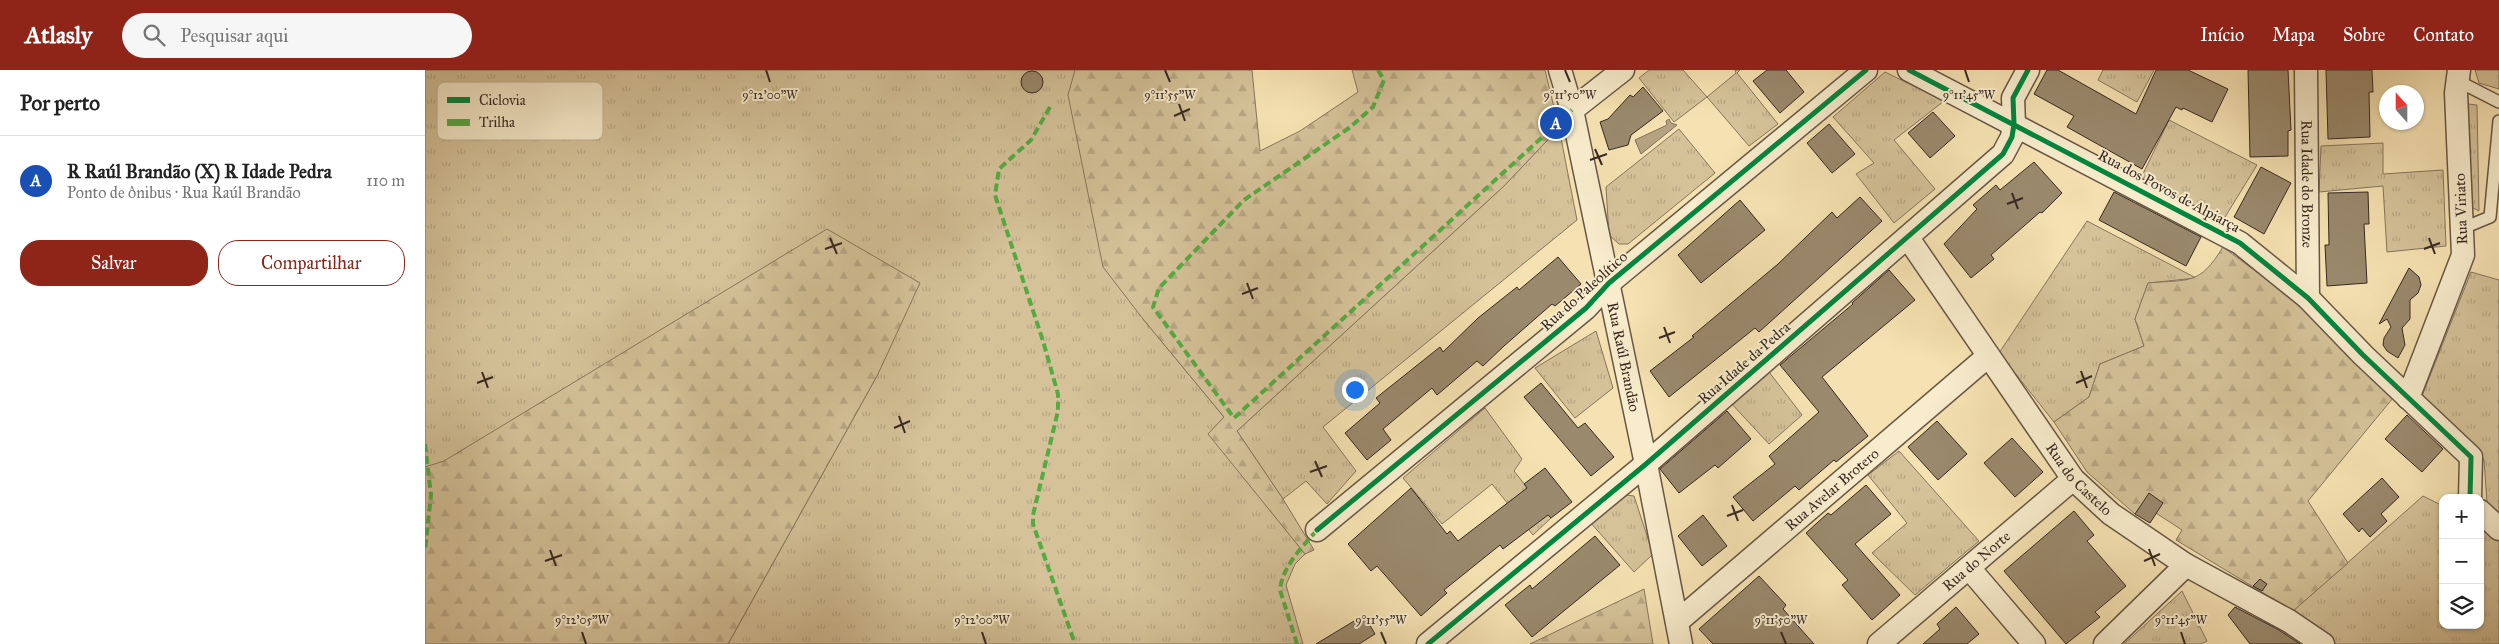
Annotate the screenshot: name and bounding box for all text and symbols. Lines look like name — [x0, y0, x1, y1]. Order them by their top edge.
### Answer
search box — [122, 13, 472, 58]
text: Atlasly — [25, 20, 92, 50]
icon: search — [140, 21, 168, 49]
text: Pesquisar aqui — [180, 24, 289, 47]
text: Início — [2200, 24, 2244, 46]
text: Mapa — [2272, 24, 2315, 46]
text: Sobre — [2343, 24, 2385, 46]
text: Contato — [2413, 24, 2474, 46]
legend — [437, 82, 603, 140]
north arrow — [2379, 85, 2424, 130]
text: 9°12'00"W — [742, 88, 798, 102]
text: 9°11'55"W — [1144, 88, 1196, 102]
text: 9°11'50"W — [1544, 88, 1597, 102]
text: 9°11'45"W — [1943, 88, 1996, 102]
text: Por perto — [20, 90, 100, 116]
text: Ciclovia — [479, 92, 526, 109]
pin: A — [1540, 104, 1572, 142]
text: Trilha — [479, 114, 515, 131]
street label: Rua Idade do Bronze — [2297, 120, 2317, 248]
street label: Rua dos Povos de Alpiarça — [2095, 146, 2244, 236]
text: R Raúl Brandão (X) R Idade Pedra — [67, 160, 332, 183]
text: A — [31, 171, 41, 190]
text: 110 m — [366, 171, 405, 190]
street label: Rua Viriato — [2451, 173, 2471, 245]
text: Ponto de ônibus · Rua Raúl Brandão — [67, 183, 301, 202]
button: Salvar — [20, 240, 208, 286]
button: Compartilhar — [218, 240, 405, 286]
street label: Rua do Paleolítico — [1537, 247, 1631, 335]
street label: Rua Raúl Brandão — [1603, 300, 1644, 414]
street label: Rua Idade da Pedra — [1694, 318, 1794, 408]
your location — [1342, 377, 1368, 403]
street label: Rua do Castelo — [2042, 439, 2116, 520]
street label: Rua Avelar Brotero — [1781, 444, 1883, 535]
map controls — [2439, 494, 2484, 629]
button: + — [2439, 494, 2484, 539]
street label: Rua do Norte — [1939, 527, 2014, 595]
button: − — [2439, 539, 2484, 584]
button: layers — [2439, 584, 2484, 629]
text: 9°12'05"W — [555, 613, 610, 627]
text: 9°12'00"W — [954, 613, 1010, 627]
text: 9°11'55"W — [1355, 613, 1407, 627]
text: 9°11'50"W — [1755, 613, 1808, 627]
text: 9°11'45"W — [2155, 613, 2208, 627]

